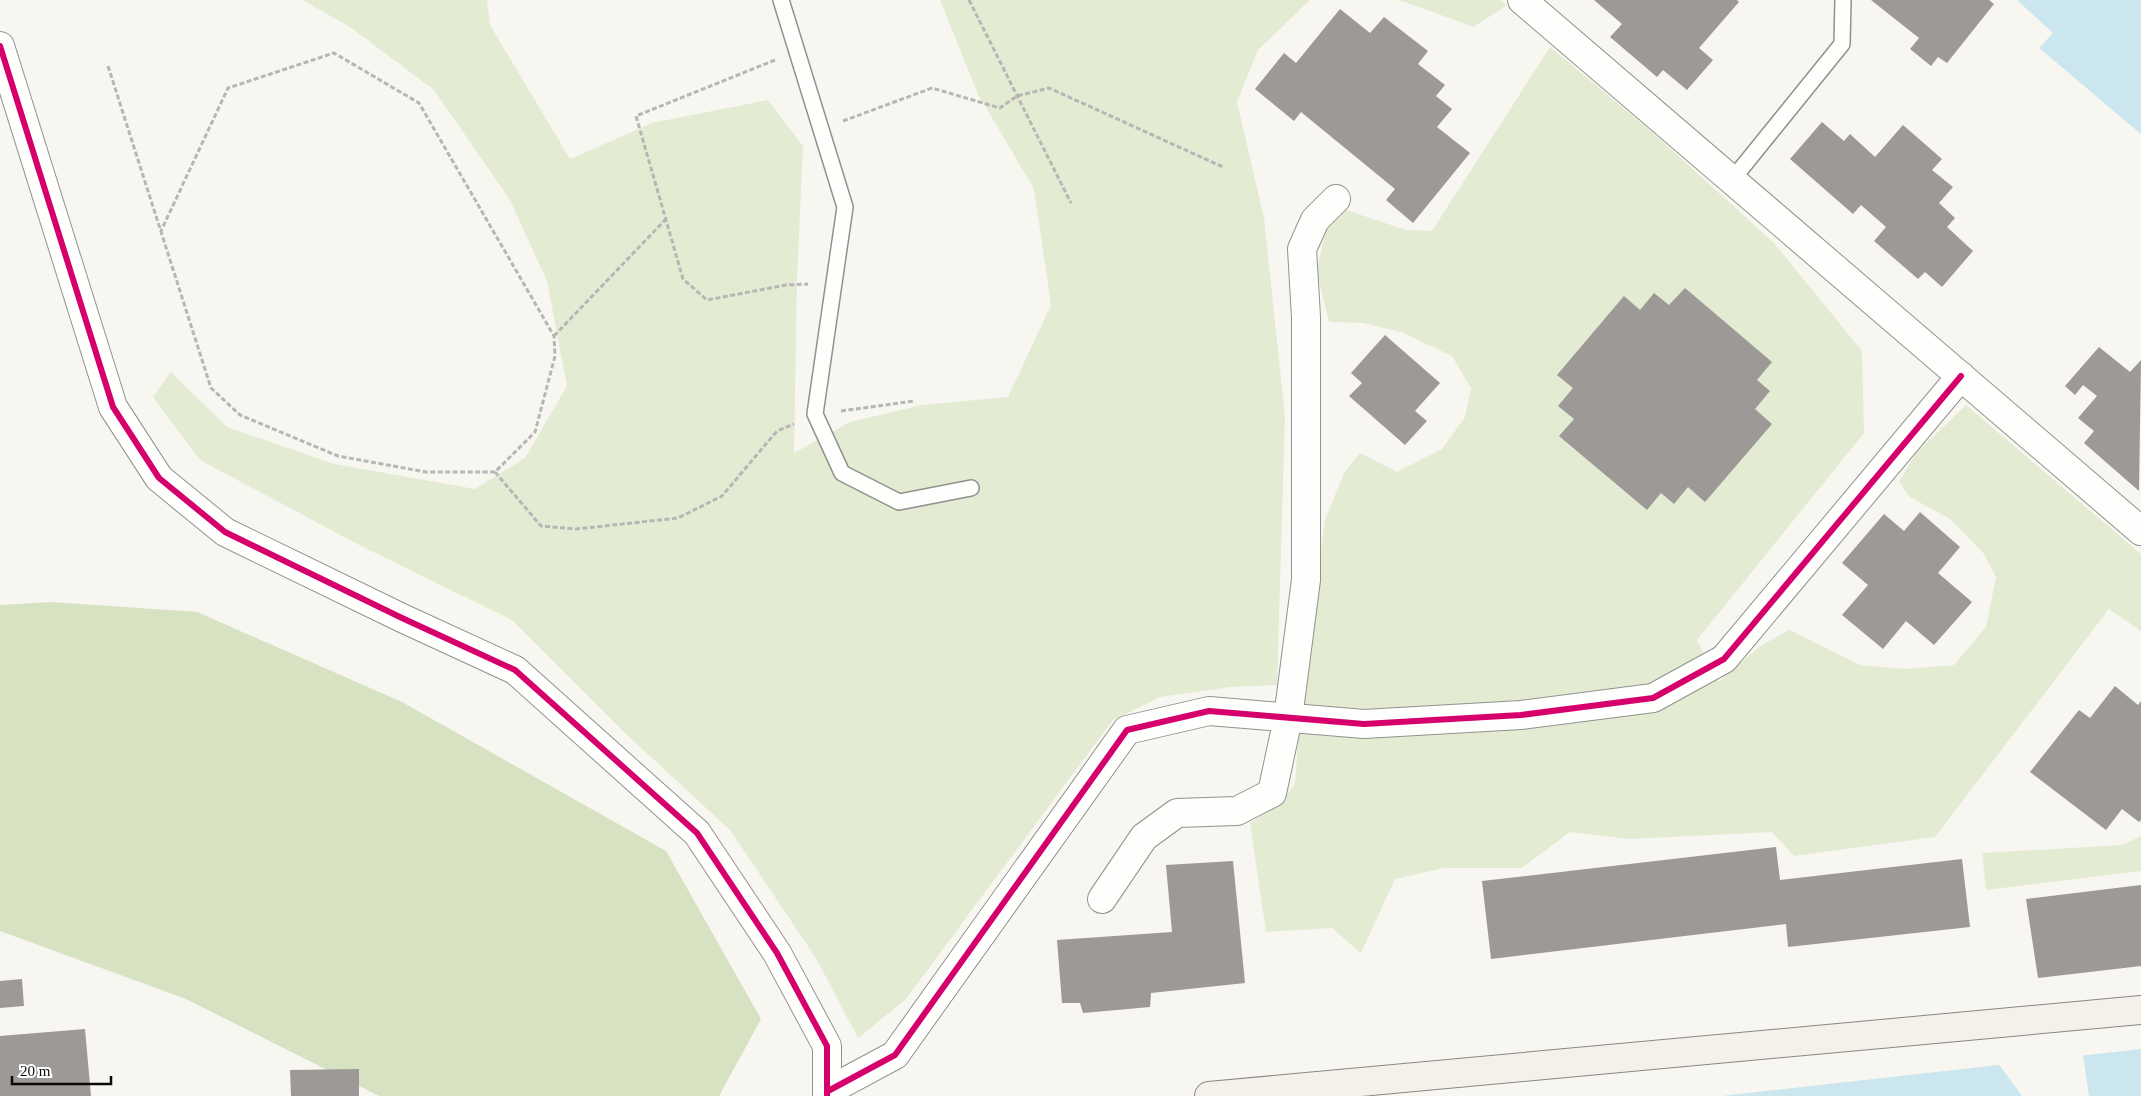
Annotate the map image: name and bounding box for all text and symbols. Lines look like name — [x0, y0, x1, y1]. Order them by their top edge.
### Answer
scale bar — [12, 1054, 111, 1086]
text: 20 m — [20, 1063, 51, 1079]

